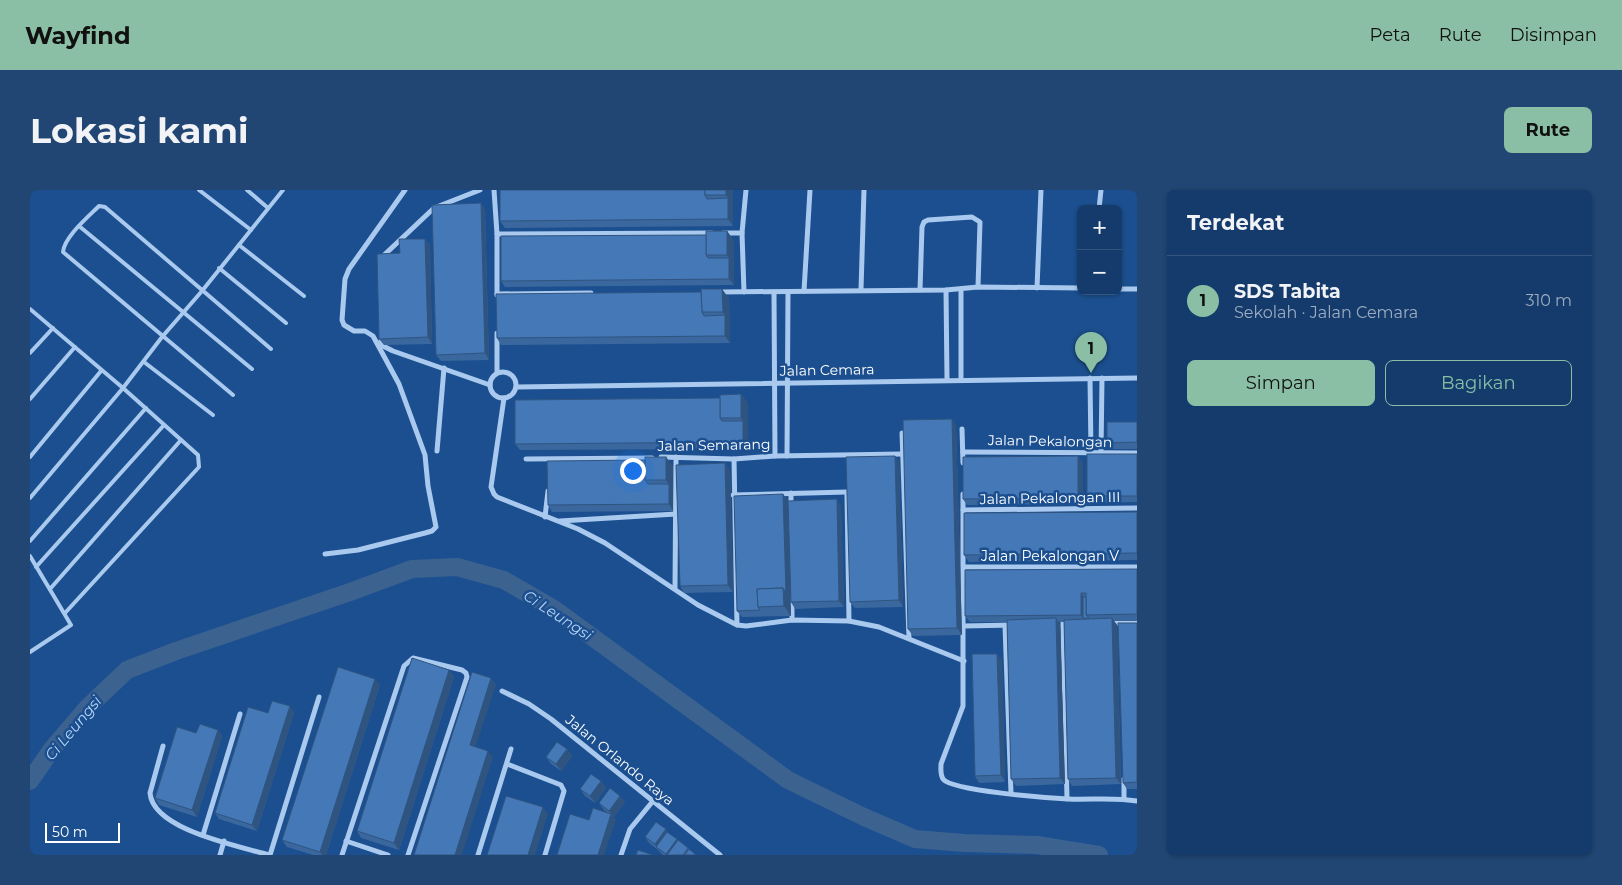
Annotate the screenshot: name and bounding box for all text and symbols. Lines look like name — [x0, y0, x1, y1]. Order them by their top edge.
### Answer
text: Wayfind — [25, 21, 131, 50]
text: Peta — [1370, 24, 1411, 46]
text: Rute — [1439, 24, 1482, 46]
text: Disimpan — [1510, 24, 1597, 46]
button: Rute — [1504, 107, 1592, 153]
text: Lokasi kami — [30, 109, 249, 152]
map controls — [1077, 205, 1122, 295]
button: + — [1077, 205, 1122, 250]
text: Terdekat — [1187, 210, 1284, 235]
button: − — [1077, 250, 1122, 295]
text: SDS Tabita — [1234, 280, 1341, 303]
text: 1 — [1200, 291, 1206, 310]
text: 310 m — [1525, 291, 1572, 310]
text: Sekolah · Jalan Cemara — [1234, 303, 1418, 322]
pin: 1 — [1075, 332, 1107, 373]
street label: Jalan Cemara — [778, 360, 875, 380]
button: Simpan — [1187, 360, 1375, 406]
button: Bagikan — [1385, 360, 1572, 406]
street label: Jalan Pekalongan — [987, 431, 1112, 451]
street label: Jalan Semarang — [656, 435, 771, 455]
your location — [620, 458, 646, 484]
street label: Jalan Pekalongan III — [978, 488, 1121, 508]
street label: Jalan Pekalongan V — [980, 547, 1119, 565]
water label: Ci Leungsi — [520, 586, 597, 645]
water label: Ci Leungsi — [41, 691, 106, 764]
street label: Jalan Orlando Raya — [561, 710, 678, 809]
scale bar — [45, 820, 120, 843]
text: 50 m — [52, 823, 88, 841]

